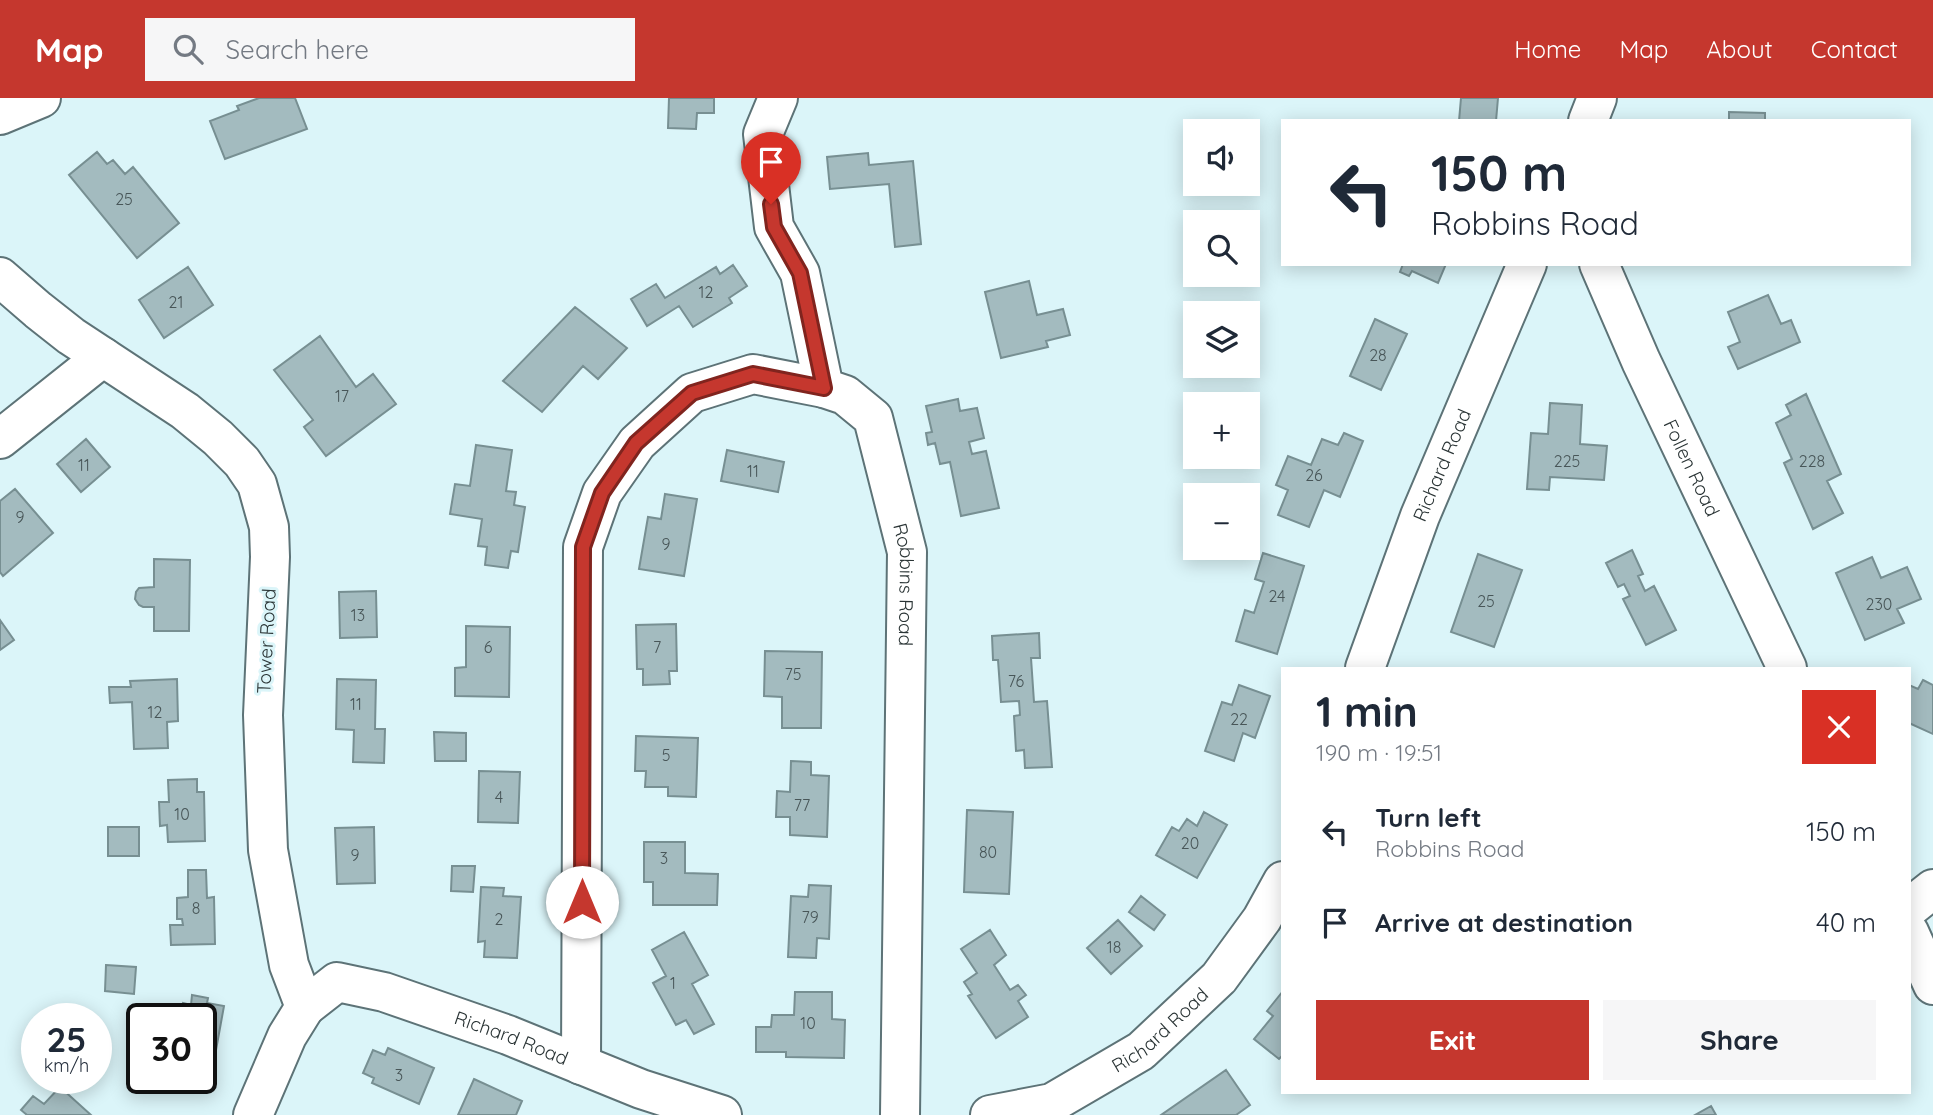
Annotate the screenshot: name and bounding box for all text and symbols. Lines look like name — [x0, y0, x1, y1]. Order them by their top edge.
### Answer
search box — [145, 18, 635, 81]
text: Map — [35, 29, 103, 70]
icon: search — [169, 30, 207, 68]
text: Search here — [225, 33, 369, 66]
text: Home — [1514, 34, 1581, 64]
text: Map — [1619, 34, 1668, 64]
text: About — [1706, 34, 1773, 64]
text: Contact — [1811, 34, 1898, 64]
map controls — [1183, 119, 1260, 560]
button: sound — [1183, 119, 1260, 196]
pin — [741, 132, 801, 204]
text: 150 m — [1431, 142, 1567, 203]
icon: arrive — [752, 143, 790, 181]
icon: left — [1316, 147, 1407, 238]
house number: 25 — [115, 189, 133, 209]
text: Robbins Road — [1431, 203, 1639, 243]
button: search — [1183, 210, 1260, 287]
house number: 12 — [699, 282, 714, 302]
house number: 21 — [169, 292, 183, 312]
button: layers — [1183, 301, 1260, 378]
house number: 28 — [1369, 345, 1387, 365]
house number: 17 — [335, 386, 349, 406]
button: + — [1183, 392, 1260, 469]
street label: Richard Road — [1407, 405, 1476, 525]
street label: Follen Road — [1659, 415, 1725, 520]
house number: 225 — [1554, 451, 1580, 471]
house number: 228 — [1799, 451, 1825, 471]
house number: 11 — [78, 455, 90, 475]
house number: 11 — [747, 461, 759, 481]
house number: 26 — [1305, 465, 1323, 485]
button: − — [1183, 483, 1260, 560]
house number: 9 — [16, 507, 25, 527]
street label: Robbins Road — [888, 521, 919, 646]
house number: 9 — [662, 534, 671, 554]
house number: 24 — [1268, 586, 1286, 606]
street label: Tower Road — [251, 588, 281, 694]
house number: 25 — [1477, 591, 1495, 611]
house number: 230 — [1866, 594, 1892, 614]
house number: 13 — [351, 605, 365, 625]
house number: 6 — [484, 637, 493, 657]
house number: 7 — [653, 637, 661, 657]
house number: 75 — [785, 664, 801, 684]
house number: 76 — [1008, 671, 1025, 691]
text: 1 min — [1316, 685, 1418, 738]
button: close — [1802, 690, 1876, 764]
house number: 11 — [350, 694, 362, 714]
house number: 12 — [148, 702, 163, 722]
house number: 22 — [1230, 709, 1248, 729]
text: 190 m · 19:51 — [1316, 738, 1442, 767]
house number: 5 — [662, 745, 670, 765]
house number: 4 — [495, 787, 503, 807]
house number: 77 — [794, 795, 810, 815]
text: Turn left — [1375, 801, 1482, 834]
house number: 10 — [174, 804, 190, 824]
icon: left — [1316, 813, 1354, 851]
text: 150 m — [1806, 815, 1876, 848]
house number: 20 — [1181, 833, 1199, 853]
text: Robbins Road — [1375, 834, 1524, 863]
house number: 80 — [979, 842, 997, 862]
house number: 9 — [351, 845, 360, 865]
house number: 3 — [660, 848, 668, 868]
position arrow — [545, 865, 619, 939]
house number: 8 — [192, 898, 200, 918]
icon: arrive — [1316, 904, 1354, 942]
text: Arrive at destination — [1375, 906, 1633, 939]
text: 40 m — [1816, 906, 1876, 939]
house number: 79 — [801, 907, 819, 927]
house number: 2 — [495, 909, 504, 929]
house number: 18 — [1107, 937, 1121, 957]
house number: 1 — [670, 973, 676, 993]
street label: Richard Road — [1107, 982, 1213, 1078]
button: Exit — [1316, 1000, 1589, 1080]
button: Share — [1603, 1000, 1876, 1080]
speed limit sign: 30 — [126, 1003, 217, 1094]
street label: Richard Road — [451, 1005, 572, 1070]
house number: 10 — [800, 1013, 816, 1033]
text: 25 — [46, 1017, 87, 1061]
text: km/h — [44, 1054, 89, 1077]
house number: 3 — [395, 1065, 403, 1085]

